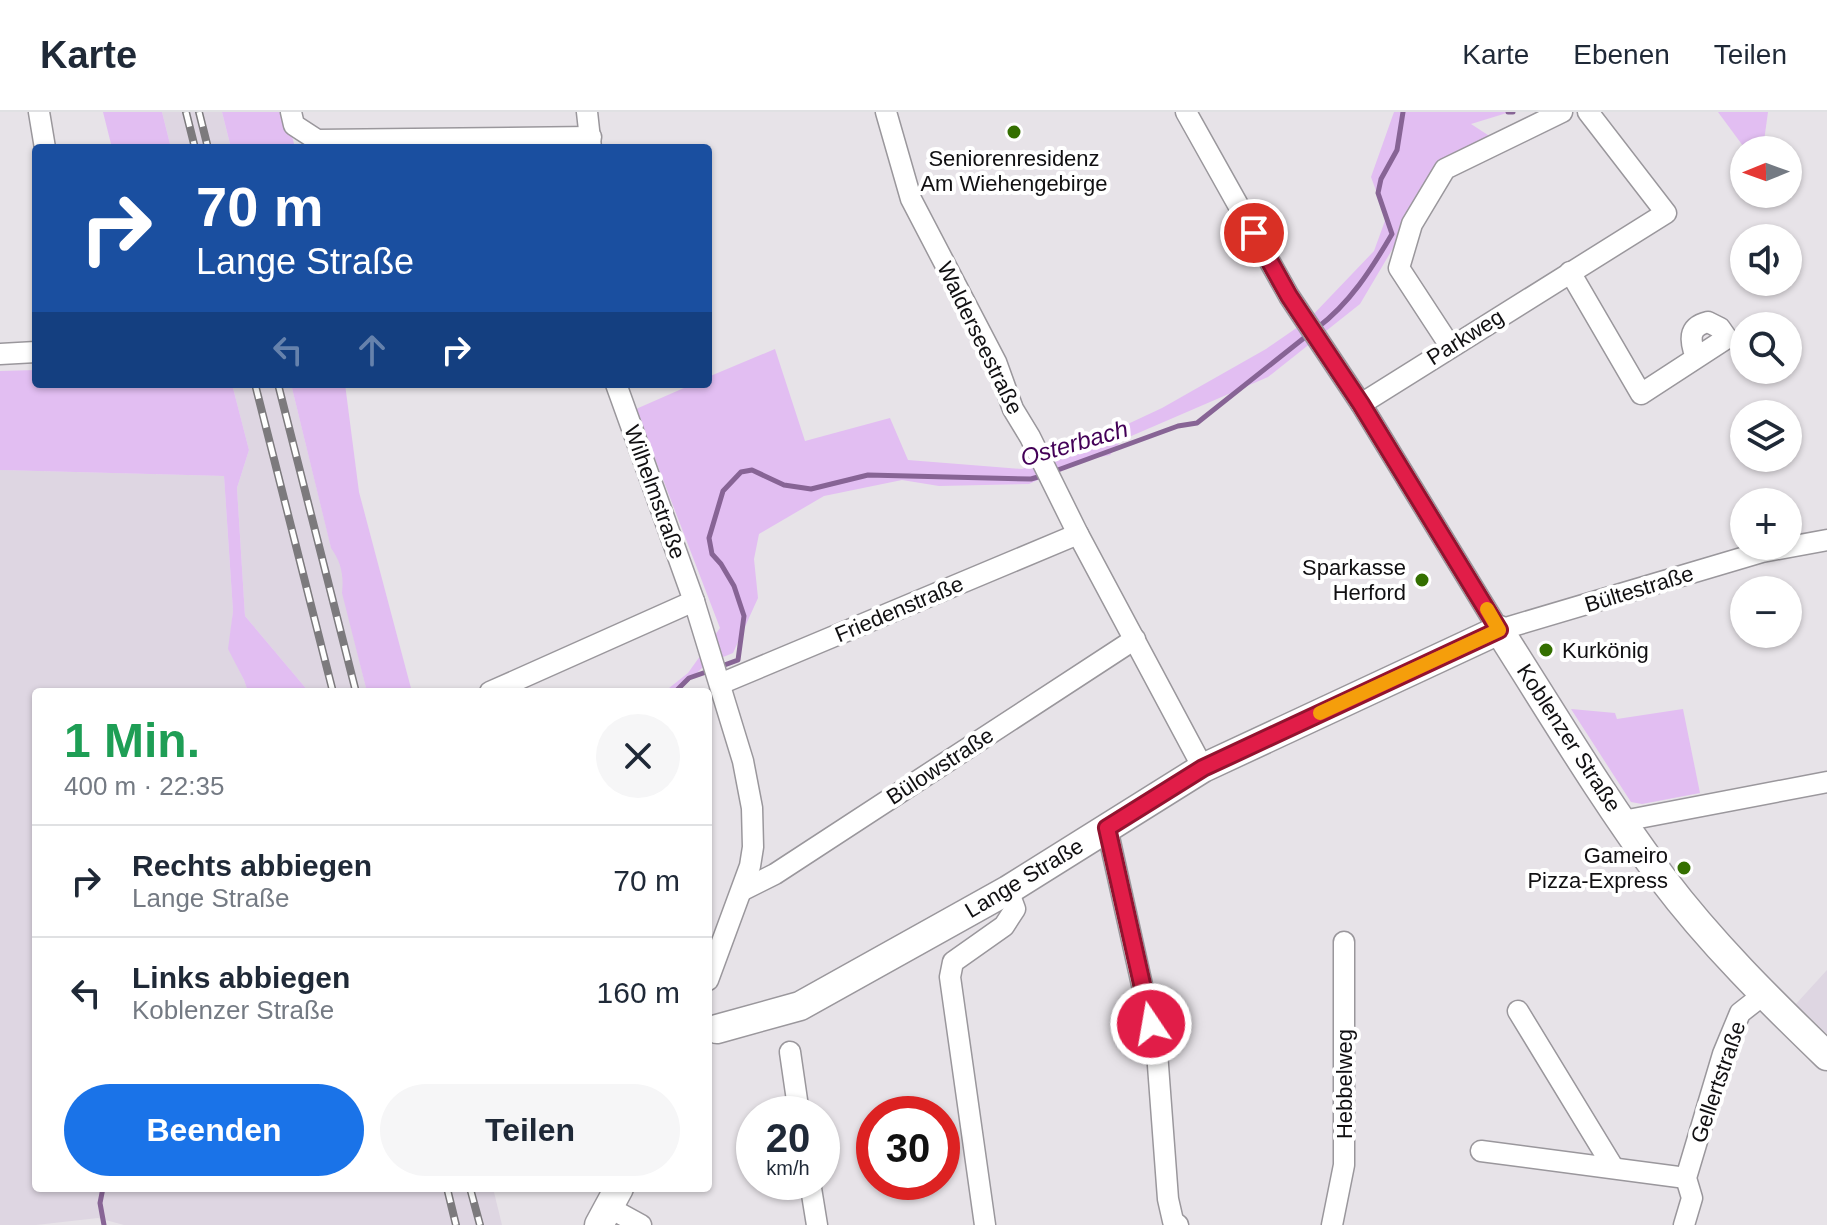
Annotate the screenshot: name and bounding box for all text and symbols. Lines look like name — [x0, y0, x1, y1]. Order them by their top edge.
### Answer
text: Karte — [40, 34, 137, 76]
text: Karte — [1462, 39, 1529, 70]
text: Ebenen — [1573, 39, 1670, 70]
text: Teilen — [1714, 39, 1787, 70]
marker: Seniorenresidenz Am Wiehengebirge — [1005, 123, 1023, 141]
north arrow — [1730, 136, 1802, 208]
map controls — [1730, 136, 1802, 648]
place label: Seniorenresidenz Am Wiehengebirge — [920, 146, 1108, 196]
text: 70 m — [196, 175, 324, 238]
icon: right — [64, 176, 168, 280]
pin — [1220, 199, 1288, 267]
icon: arrive — [1232, 211, 1276, 255]
button: sound — [1730, 224, 1802, 296]
text: Lange Straße — [196, 241, 414, 282]
street label: Walderseestraße — [932, 258, 1028, 418]
street label: Parkweg — [1422, 304, 1508, 370]
button: search — [1730, 312, 1802, 384]
icon: left — [266, 328, 310, 372]
icon: ahead — [350, 328, 394, 372]
icon: right — [434, 328, 478, 372]
button: layers — [1730, 400, 1802, 472]
water label: Osterbach — [1017, 415, 1131, 471]
street label: Wilhelmstraße — [619, 422, 691, 562]
button: + — [1730, 488, 1802, 560]
place label: Sparkasse Herford — [1302, 555, 1406, 605]
street label: Bültestraße — [1582, 561, 1696, 617]
street label: Friedenstraße — [831, 571, 967, 647]
marker: Sparkasse Herford — [1413, 571, 1431, 589]
button: − — [1730, 576, 1802, 648]
place label: Kurkönig — [1562, 638, 1649, 663]
marker: Kurkönig — [1537, 641, 1555, 659]
street label: Koblenzer Straße — [1512, 659, 1626, 817]
text: 1 Min. — [64, 714, 200, 767]
button: close — [596, 714, 680, 798]
street label: Bülowstraße — [882, 722, 998, 810]
text: 400 m · 22:35 — [64, 771, 224, 801]
street label: Lange Straße — [960, 833, 1088, 923]
place label: Gameiro Pizza-Express — [1527, 843, 1668, 893]
text: Rechts abbiegen — [132, 849, 372, 882]
icon: right — [64, 859, 108, 903]
marker: Gameiro Pizza-Express — [1675, 859, 1693, 877]
text: 70 m — [613, 864, 680, 897]
text: Lange Straße — [132, 883, 290, 913]
text: Links abbiegen — [132, 961, 350, 994]
icon: left — [64, 971, 108, 1015]
text: 160 m — [597, 976, 680, 1009]
position arrow — [1109, 982, 1193, 1066]
text: Koblenzer Straße — [132, 995, 334, 1025]
street label: Gellertstraße — [1685, 1018, 1751, 1146]
street label: Hebbelweg — [1332, 1029, 1357, 1139]
button: Beenden — [64, 1084, 364, 1176]
button: Teilen — [380, 1084, 680, 1176]
speed limit sign: 30 — [856, 1096, 960, 1200]
text: 20 — [766, 1116, 810, 1160]
text: km/h — [766, 1157, 810, 1179]

